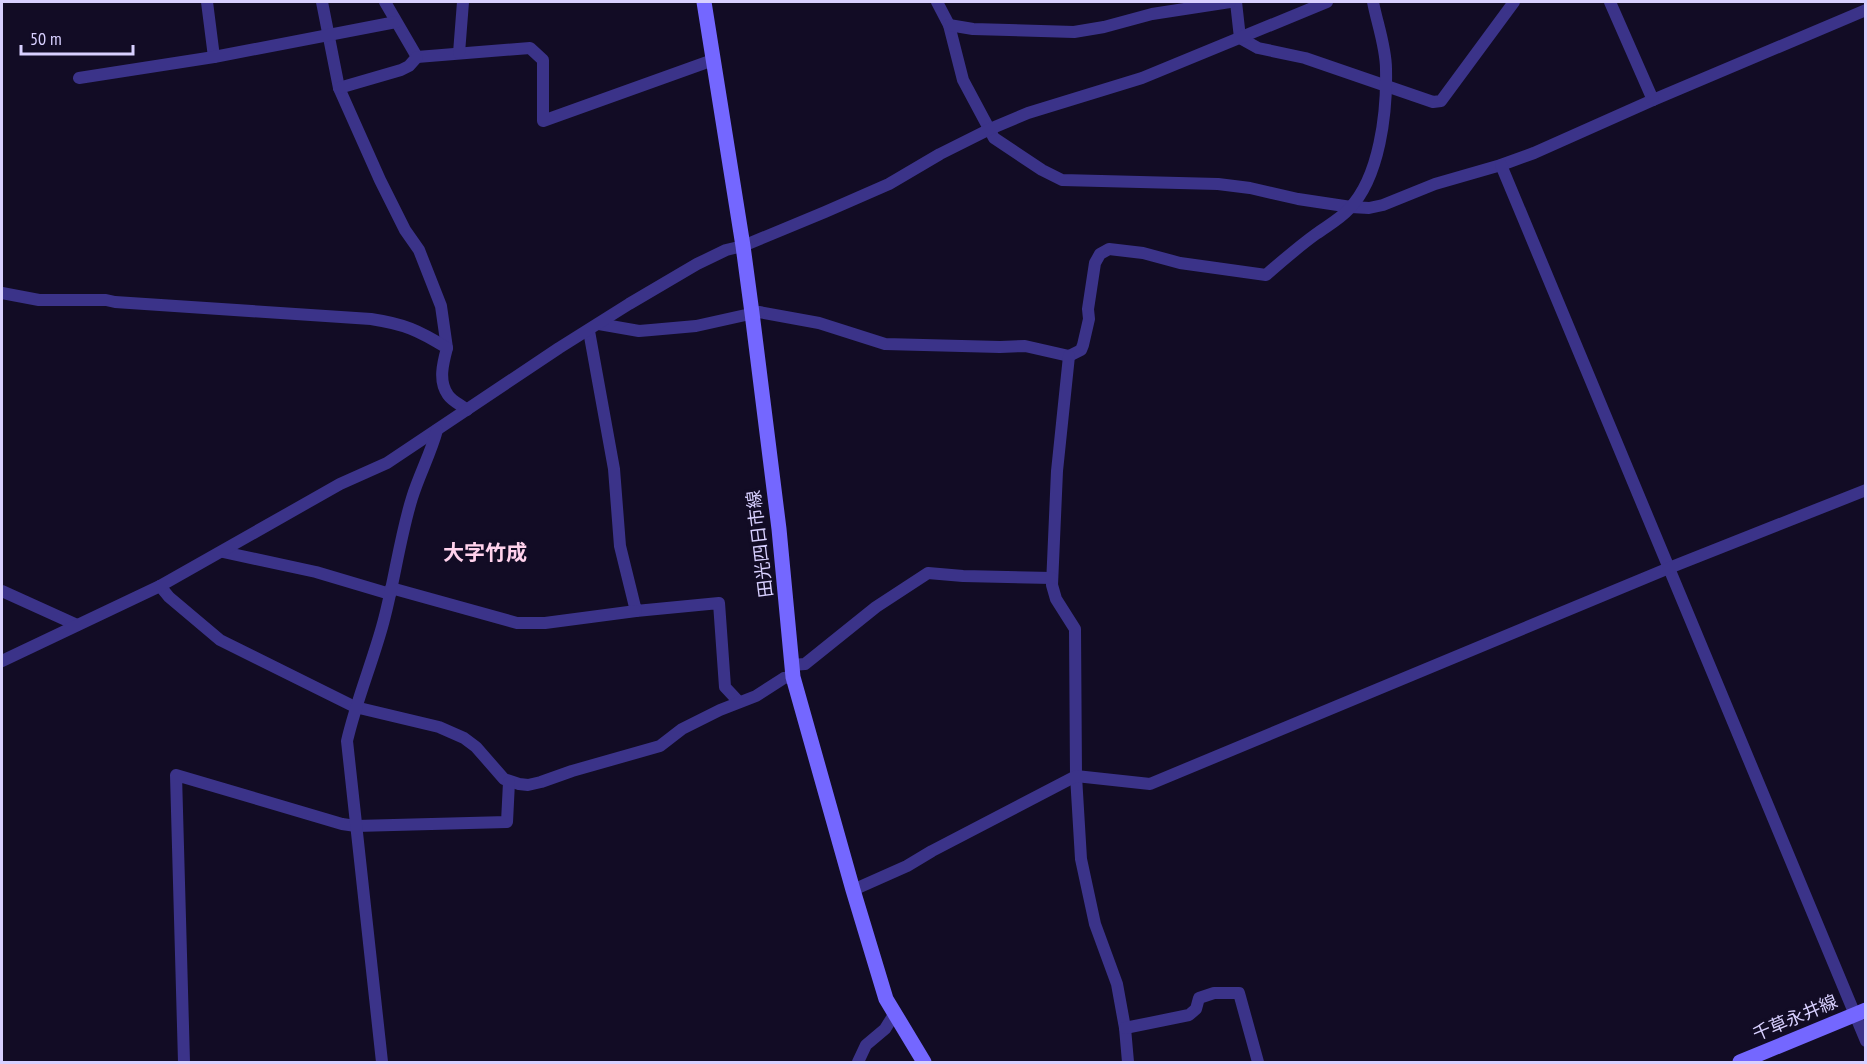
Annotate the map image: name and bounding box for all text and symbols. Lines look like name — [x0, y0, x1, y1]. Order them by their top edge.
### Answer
scale bar — [21, 18, 134, 56]
text: 50 m — [30, 27, 62, 50]
street label: 田光四日市線 — [742, 489, 777, 599]
district label: 大字竹成 — [443, 539, 527, 566]
street label: 千草永井線 — [1749, 989, 1841, 1046]

